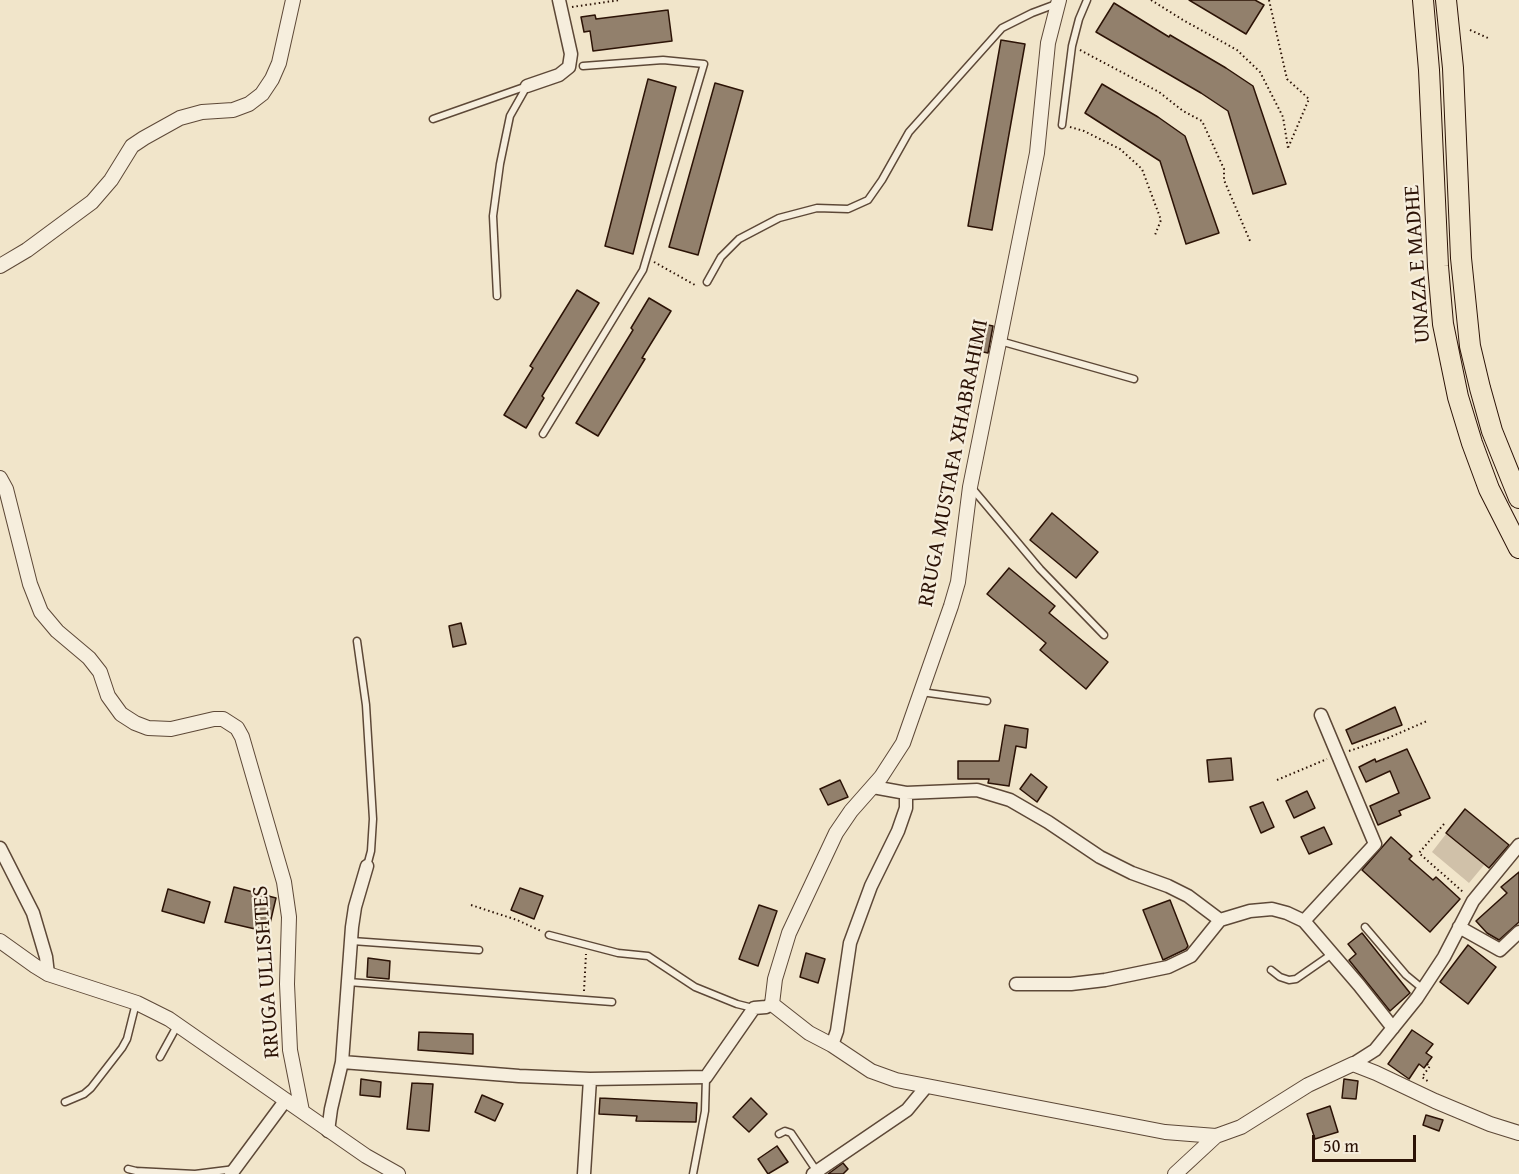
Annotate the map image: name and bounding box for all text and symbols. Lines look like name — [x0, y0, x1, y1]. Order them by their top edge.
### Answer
street label: UNAZA E MADHE — [1399, 184, 1437, 344]
street label: RRUGA MUSTAFA XHABRAHIMI — [913, 317, 995, 609]
street label: RRUGA ULLISHTES — [248, 885, 286, 1059]
scale bar — [1315, 1123, 1418, 1161]
text: 50 m — [1323, 1132, 1359, 1159]

